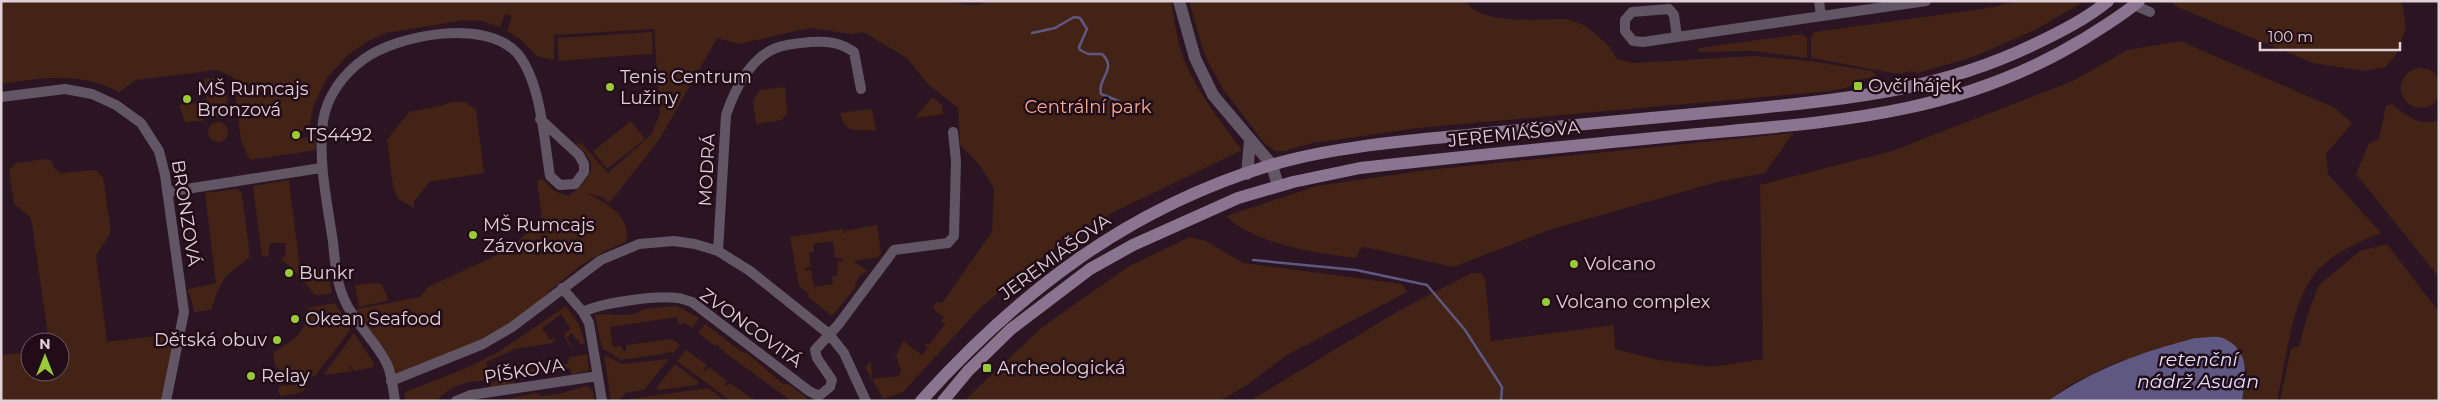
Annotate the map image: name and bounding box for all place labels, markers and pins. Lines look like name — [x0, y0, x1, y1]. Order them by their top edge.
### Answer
place label: Tenis Centrum Lužiny — [620, 66, 752, 109]
place label: Ovčí hájek — [1868, 75, 1962, 97]
place label: MŠ Rumcajs Bronzová — [197, 78, 309, 121]
marker: Ovčí hájek — [1852, 80, 1864, 92]
marker: Tenis Centrum Lužiny — [604, 81, 616, 93]
marker: MŠ Rumcajs Bronzová — [181, 93, 193, 105]
place label: TS4492 — [306, 124, 372, 146]
marker: TS4492 — [290, 129, 302, 141]
place label: MŠ Rumcajs Zázvorkova — [483, 214, 595, 257]
marker: MŠ Rumcajs Zázvorkova — [467, 229, 479, 241]
place label: Volcano — [1584, 253, 1656, 275]
marker: Volcano — [1568, 258, 1580, 270]
place label: Bunkr — [299, 262, 355, 284]
marker: Bunkr — [283, 267, 295, 279]
place label: Volcano complex — [1556, 291, 1711, 313]
marker: Volcano complex — [1540, 296, 1552, 308]
place label: Okean Seafood — [305, 308, 442, 330]
marker: Okean Seafood — [289, 313, 301, 325]
place label: Dětská obuv — [154, 329, 267, 351]
marker: Dětská obuv — [271, 334, 283, 346]
place label: Archeologická — [997, 357, 1126, 379]
marker: Archeologická — [981, 362, 993, 374]
place label: Relay — [261, 365, 310, 387]
marker: Relay — [245, 370, 257, 382]

